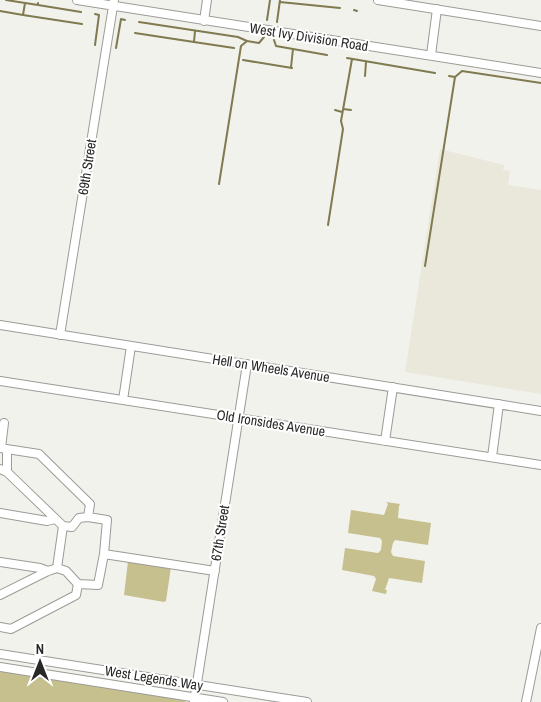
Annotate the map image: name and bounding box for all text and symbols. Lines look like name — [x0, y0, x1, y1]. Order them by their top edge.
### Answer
street label: West Ivy Division Road — [248, 19, 370, 55]
street label: 69th Street — [74, 138, 100, 196]
street label: Hell on Wheels Avenue — [211, 350, 331, 386]
street label: Old Ironsides Avenue — [215, 406, 327, 440]
street label: 67th Street — [207, 504, 233, 562]
north arrow — [15, 637, 65, 687]
text: N — [36, 640, 44, 658]
street label: West Legends Way — [104, 661, 205, 695]

